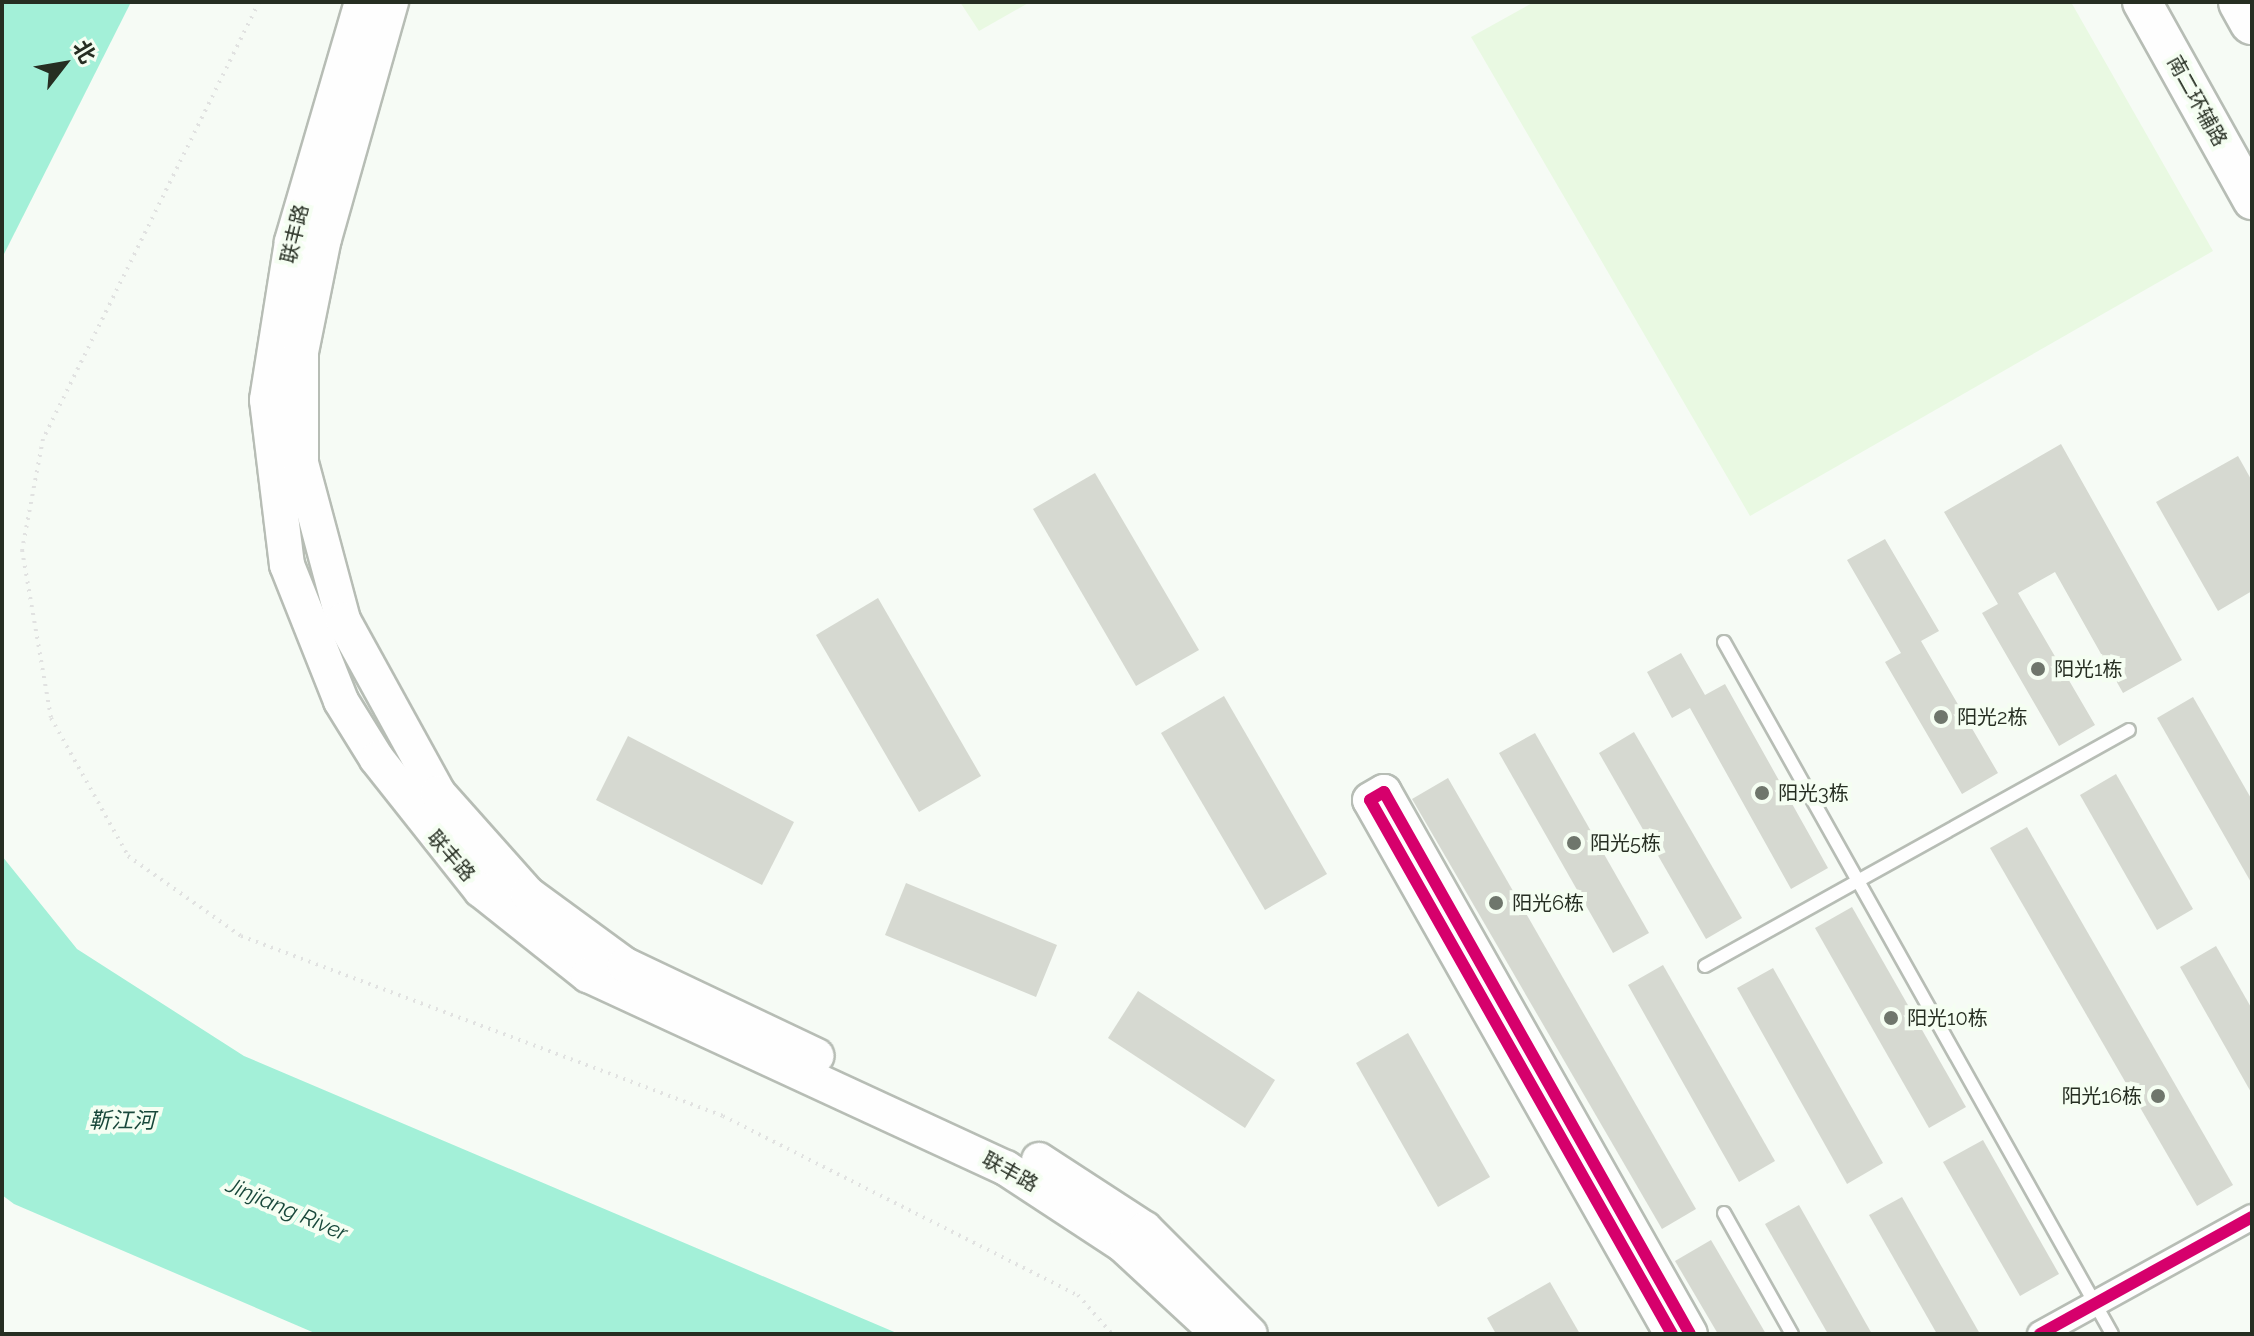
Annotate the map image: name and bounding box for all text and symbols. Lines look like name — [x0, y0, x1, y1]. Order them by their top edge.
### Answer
north arrow — [24, 24, 104, 104]
text: 北 — [68, 36, 101, 68]
street label: 南二环辅路 — [2162, 51, 2232, 151]
street label: 联丰路 — [276, 202, 314, 266]
place label: 阳光1栋 — [2054, 657, 2123, 681]
marker: 阳光1栋 — [2029, 660, 2047, 678]
place label: 阳光2栋 — [1957, 705, 2027, 729]
marker: 阳光2栋 — [1932, 708, 1950, 726]
place label: 阳光3栋 — [1778, 781, 1849, 805]
marker: 阳光3栋 — [1753, 784, 1771, 802]
street label: 联丰路 — [422, 825, 480, 887]
place label: 阳光5栋 — [1590, 831, 1661, 855]
marker: 阳光5栋 — [1565, 834, 1583, 852]
place label: 阳光6栋 — [1512, 891, 1584, 915]
marker: 阳光6栋 — [1487, 894, 1505, 912]
place label: 阳光10栋 — [1907, 1006, 1988, 1030]
marker: 阳光10栋 — [1882, 1009, 1900, 1027]
place label: 阳光16栋 — [2061, 1084, 2142, 1108]
marker: 阳光16栋 — [2149, 1087, 2167, 1105]
water label: 靳江河 — [89, 1108, 155, 1134]
street label: 联丰路 — [978, 1147, 1042, 1197]
water label: Jinjiang River — [222, 1172, 352, 1246]

